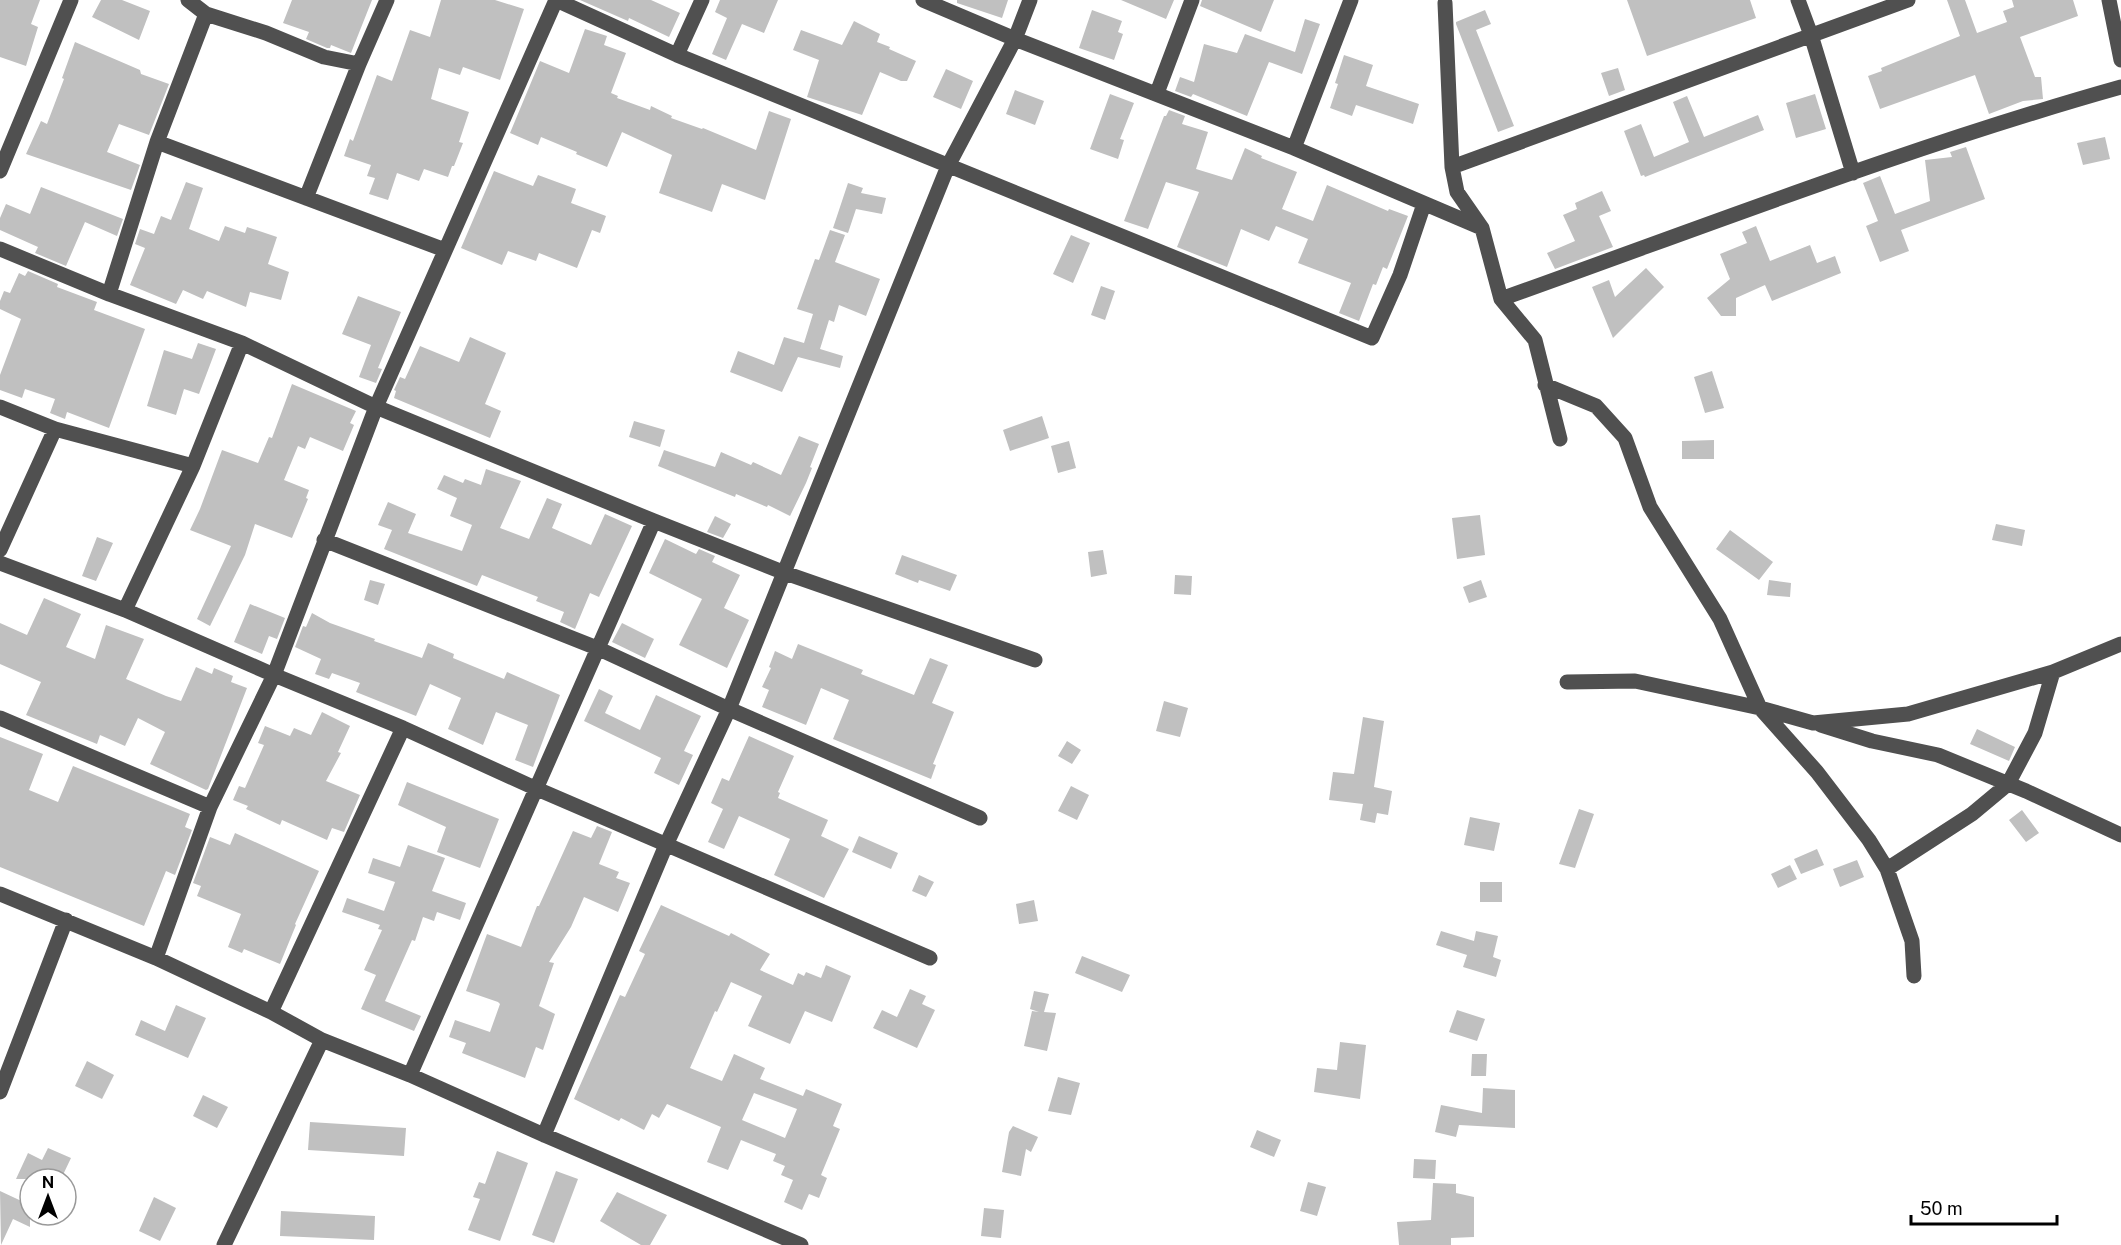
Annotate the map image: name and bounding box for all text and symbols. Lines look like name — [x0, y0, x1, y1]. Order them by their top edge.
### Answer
north arrow — [18, 1167, 78, 1227]
text: N — [42, 1173, 54, 1192]
scale bar — [1911, 1188, 2056, 1226]
text: 50 m — [1920, 1198, 1963, 1219]

